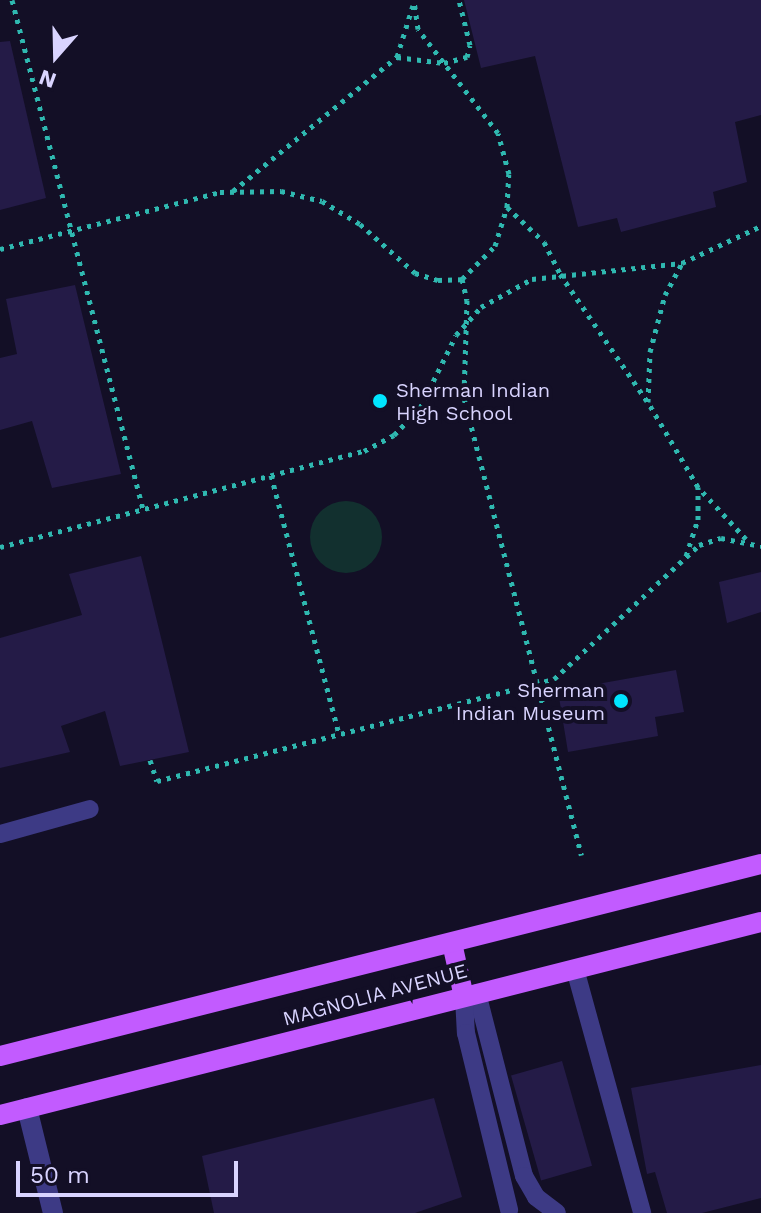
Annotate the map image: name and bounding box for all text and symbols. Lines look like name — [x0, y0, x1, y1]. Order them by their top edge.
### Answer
north arrow — [16, 16, 96, 96]
text: N — [36, 64, 60, 94]
place label: Sherman Indian High School — [396, 378, 550, 425]
marker: Sherman Indian High School — [371, 392, 389, 410]
place label: Sherman Indian Museum — [456, 678, 605, 725]
marker: Sherman Indian Museum — [612, 692, 630, 710]
street label: MAGNOLIA AVENUE — [280, 959, 470, 1031]
scale bar — [20, 1145, 242, 1195]
text: 50 m — [30, 1161, 90, 1189]

